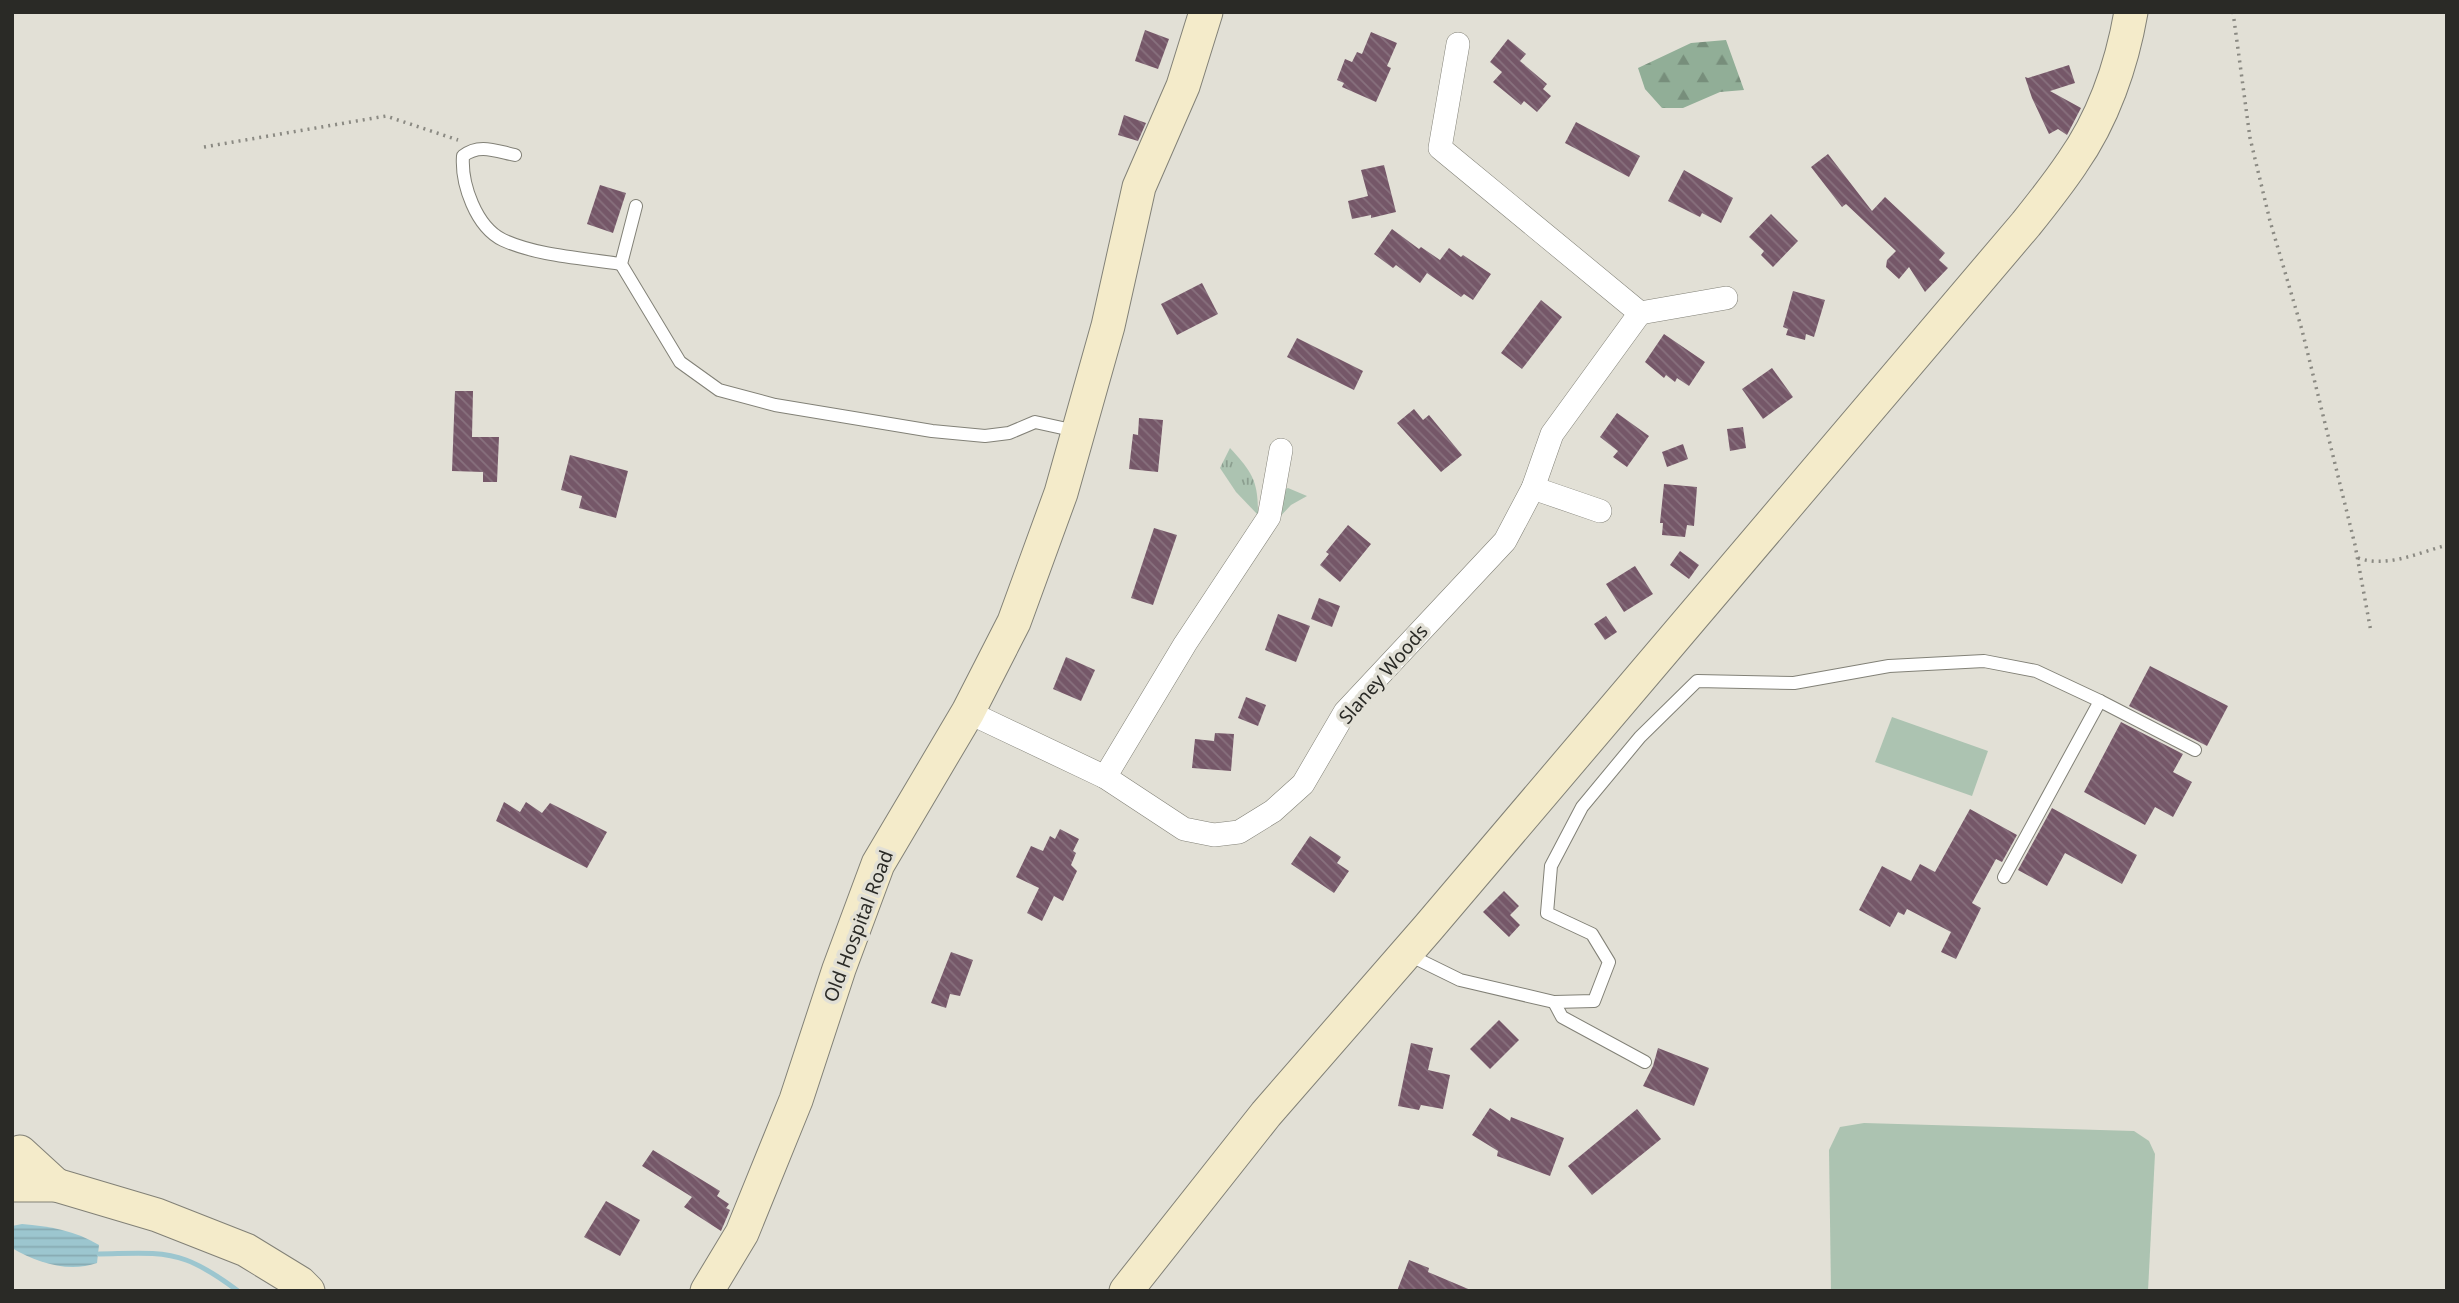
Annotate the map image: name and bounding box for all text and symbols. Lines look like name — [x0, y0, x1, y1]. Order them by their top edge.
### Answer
street label: Slaney Woods — [1333, 619, 1433, 729]
street label: Old Hospital Road — [817, 846, 899, 1006]

